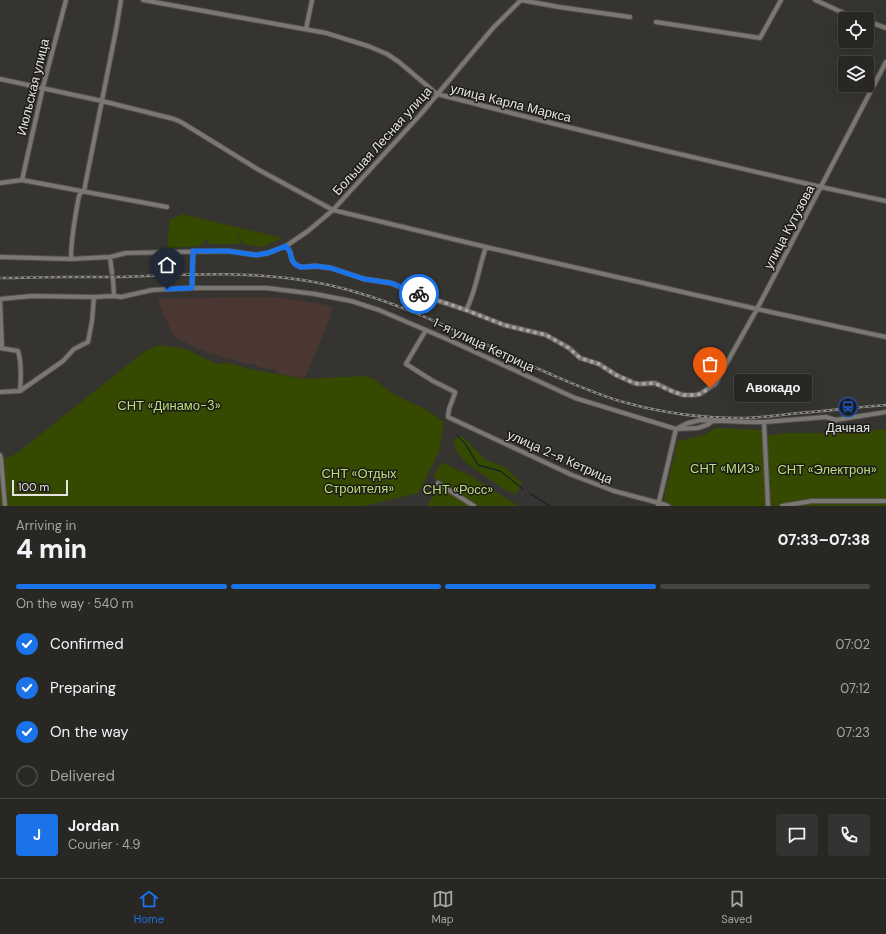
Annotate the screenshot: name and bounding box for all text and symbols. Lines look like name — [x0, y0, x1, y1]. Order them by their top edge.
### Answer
map controls — [838, 12, 874, 92]
button: locate — [838, 12, 874, 48]
street label: Июльская улица — [13, 36, 53, 137]
button: layers — [838, 56, 874, 92]
street label: улица Карла Маркса — [449, 80, 574, 126]
street label: Большая Лесная улица — [329, 82, 436, 199]
street label: улица Кутузова — [760, 181, 819, 272]
pin — [150, 248, 184, 289]
icon: home — [156, 254, 178, 276]
courier — [399, 274, 439, 314]
icon: bike — [408, 283, 430, 305]
street label: 1-я улица Кетрица — [430, 314, 538, 376]
pin — [693, 347, 727, 388]
icon: bag — [699, 353, 721, 375]
callout: Авокадо — [734, 374, 812, 402]
text: Авокадо — [745, 379, 801, 396]
station icon: Дачная — [837, 396, 859, 418]
park label: СНТ «Динамо-3» — [117, 397, 221, 414]
place label: Дачная — [826, 419, 870, 436]
street label: улица 2-я Кетрица — [505, 426, 616, 488]
park label: СНТ «МИЗ» — [690, 460, 760, 477]
park label: СНТ «Электрон» — [777, 461, 877, 478]
park label: СНТ «Отдых Строителя» — [321, 465, 397, 497]
scale bar — [12, 478, 68, 497]
text: 100 m — [18, 480, 49, 494]
park label: СНТ «Росс» — [423, 481, 493, 498]
text: Arriving in — [16, 517, 76, 534]
text: 07:33–07:38 — [778, 530, 870, 550]
text: 4 min — [16, 532, 87, 566]
text: On the way · 540 m — [16, 595, 133, 612]
icon: check — [16, 633, 38, 655]
text: Confirmed — [50, 634, 124, 654]
text: 07:02 — [835, 636, 870, 653]
icon: check — [16, 677, 38, 699]
text: Preparing — [50, 678, 116, 698]
text: 07:12 — [840, 680, 870, 697]
icon: check — [16, 721, 38, 743]
text: On the way — [50, 722, 129, 742]
text: 07:23 — [837, 724, 870, 741]
text: Delivered — [50, 766, 115, 786]
button: chat — [776, 814, 818, 856]
button: phone — [828, 814, 870, 856]
text: Jordan — [68, 816, 119, 836]
text: J — [33, 825, 41, 845]
text: Courier · 4.9 — [68, 836, 140, 853]
tab: Home — [134, 888, 164, 926]
tab: Map — [432, 888, 454, 926]
tab: Saved — [721, 888, 752, 926]

